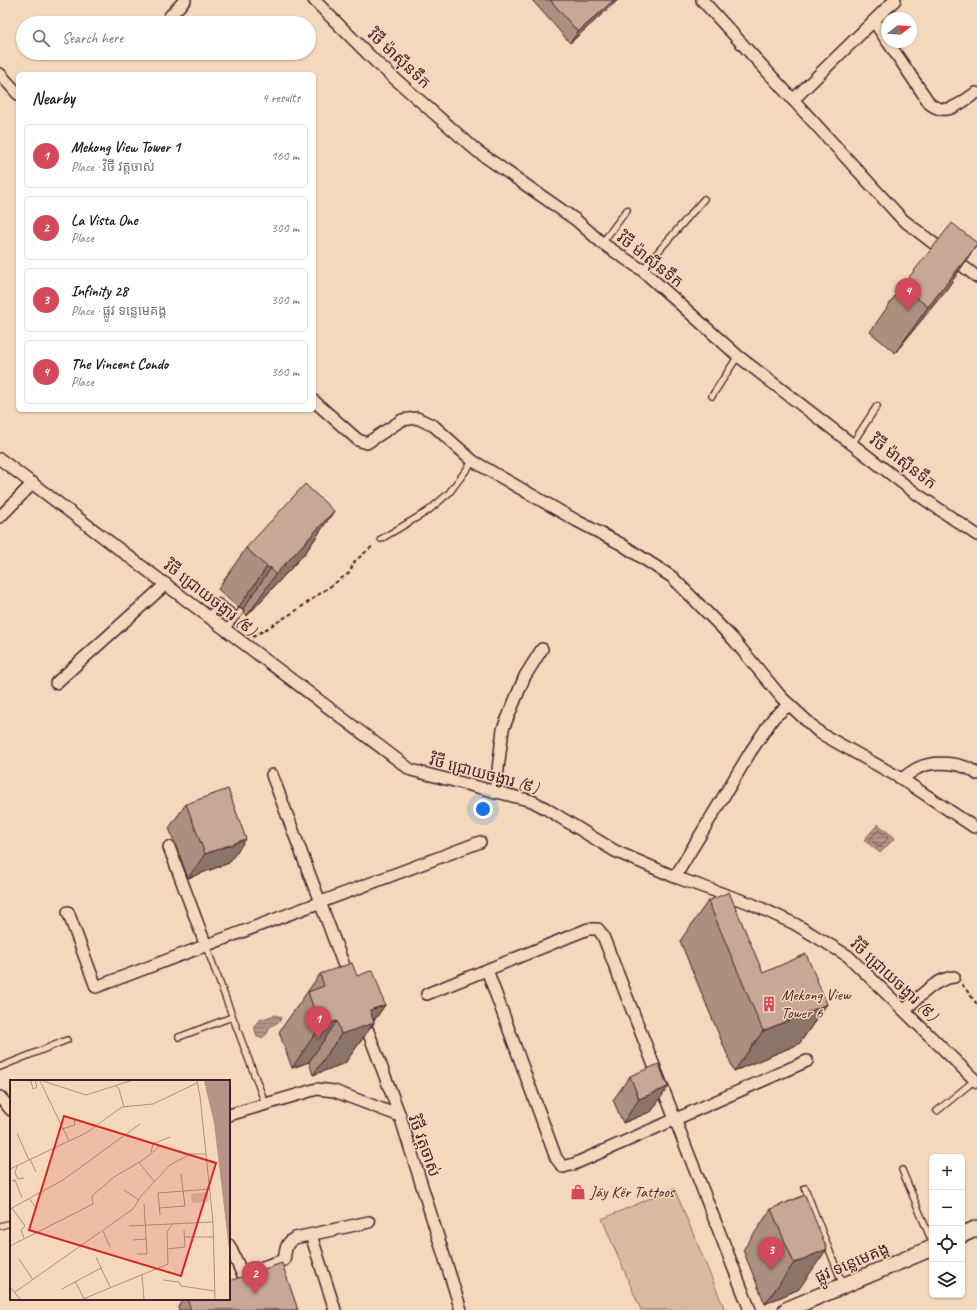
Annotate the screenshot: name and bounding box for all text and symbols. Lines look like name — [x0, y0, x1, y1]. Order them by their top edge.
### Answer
north arrow — [881, 12, 917, 48]
search box — [16, 16, 316, 60]
street label: វិថី ម៉ាស៊ីនទឹក — [363, 23, 436, 93]
icon: search — [30, 27, 52, 49]
text: Search here — [62, 29, 123, 48]
text: Nearby — [32, 88, 75, 109]
text: 4 results — [262, 90, 300, 106]
text: Mekong View Tower 1 — [71, 138, 180, 157]
text: 1 — [43, 148, 49, 164]
text: 160 m — [271, 148, 299, 164]
text: Place · វិថី វត្តចាស់ — [71, 159, 155, 175]
text: La Vista One — [71, 211, 138, 230]
text: 2 — [43, 220, 49, 236]
text: 300 m — [271, 220, 299, 236]
street label: វិថី ម៉ាស៊ីនទឹក — [612, 226, 688, 292]
text: Place — [71, 230, 94, 246]
pin: 4 — [895, 278, 921, 311]
text: Infinity 28 — [71, 282, 128, 301]
text: 3 — [43, 292, 49, 308]
text: 300 m — [271, 292, 299, 308]
text: Place · ផ្លូវ ទន្លេមេគង្គ — [71, 303, 167, 319]
text: The Vincent Condo — [71, 355, 168, 374]
text: 4 — [43, 364, 49, 380]
text: 360 m — [271, 364, 299, 380]
text: Place — [71, 374, 94, 390]
street label: វិថី ម៉ាស៊ីនទឹក — [865, 429, 941, 494]
street label: វិថី ជ្រោយចង្វារ (៩) — [159, 554, 262, 641]
street label: វិថី ជ្រោយចង្វារ (៩) — [426, 748, 542, 798]
your location — [473, 799, 493, 819]
street label: វិថី ជ្រោយចង្វារ (៩) — [846, 933, 943, 1026]
place label: Mekong View Tower 6 — [781, 985, 852, 1023]
building icon: Mekong View Tower 6 — [760, 995, 778, 1013]
pin: 1 — [305, 1006, 331, 1039]
inset map — [10, 1080, 230, 1300]
street label: វិថី វត្តចាស់ — [403, 1111, 446, 1180]
map controls — [929, 1154, 965, 1298]
button: + — [929, 1154, 965, 1190]
place label: Jäy Kër Tattoos — [589, 1182, 676, 1202]
shop icon: Jäy Kër Tattoos — [569, 1183, 587, 1201]
button: − — [929, 1190, 965, 1226]
button: locate — [929, 1226, 965, 1262]
pin: 3 — [758, 1237, 784, 1270]
street label: ផ្លូវ ទន្លេមេគង្គ — [812, 1238, 894, 1291]
pin: 2 — [242, 1261, 268, 1294]
button: layers — [929, 1262, 965, 1298]

